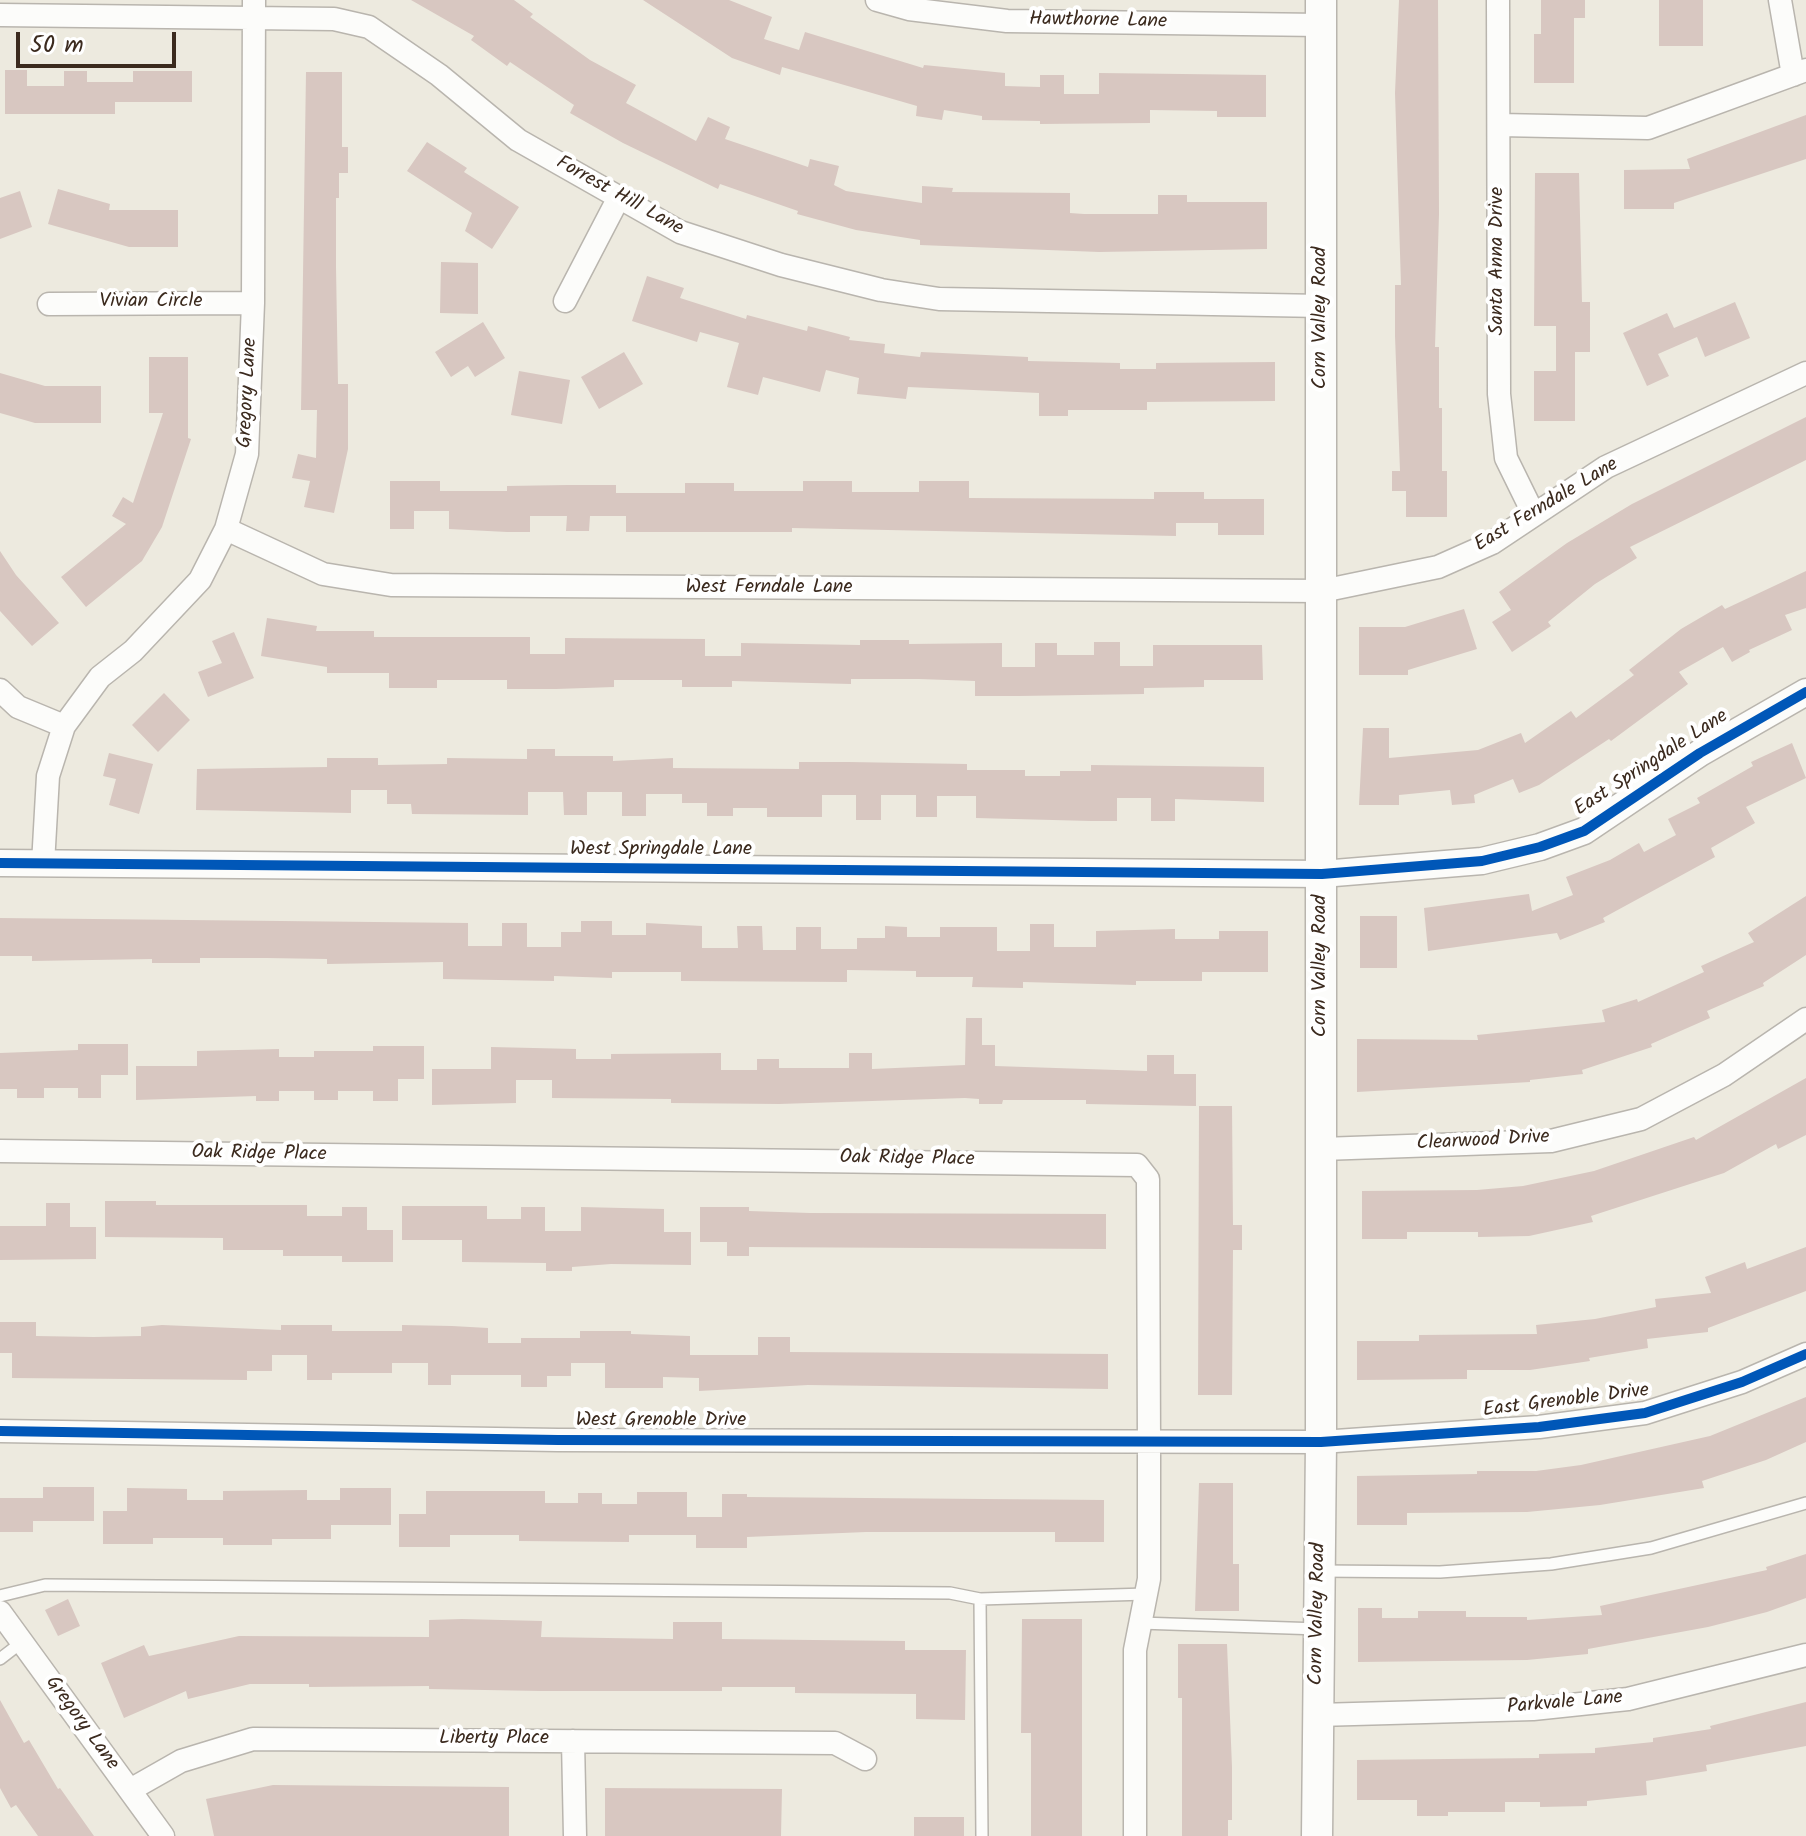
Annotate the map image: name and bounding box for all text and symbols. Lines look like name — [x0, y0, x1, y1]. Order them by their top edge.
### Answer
street label: Hawthorne Lane — [1029, 9, 1167, 35]
scale bar — [20, 16, 180, 66]
text: 50 m — [30, 26, 84, 65]
street label: Forrest Hill Lane — [551, 152, 687, 242]
street label: Santa Anna Drive — [1487, 187, 1511, 335]
street label: Corn Valley Road — [1310, 247, 1334, 389]
street label: Vivian Circle — [100, 291, 202, 315]
street label: Gregory Lane — [234, 337, 264, 449]
street label: East Ferndale Lane — [1471, 454, 1623, 558]
street label: West Ferndale Lane — [686, 577, 852, 601]
street label: East Springdale Lane — [1571, 705, 1733, 823]
street label: West Springdale Lane — [570, 839, 752, 863]
street label: Corn Valley Road — [1310, 895, 1334, 1037]
street label: Clearwood Drive — [1416, 1127, 1550, 1157]
street label: Oak Ridge Place — [191, 1142, 327, 1168]
street label: Oak Ridge Place — [839, 1147, 975, 1173]
street label: East Grenoble Drive — [1482, 1380, 1650, 1424]
street label: West Grenoble Drive — [576, 1410, 746, 1434]
street label: Corn Valley Road — [1306, 1542, 1332, 1686]
street label: Gregory Lane — [39, 1672, 123, 1776]
street label: Parkvale Lane — [1506, 1687, 1624, 1721]
street label: Liberty Place — [439, 1728, 549, 1752]

